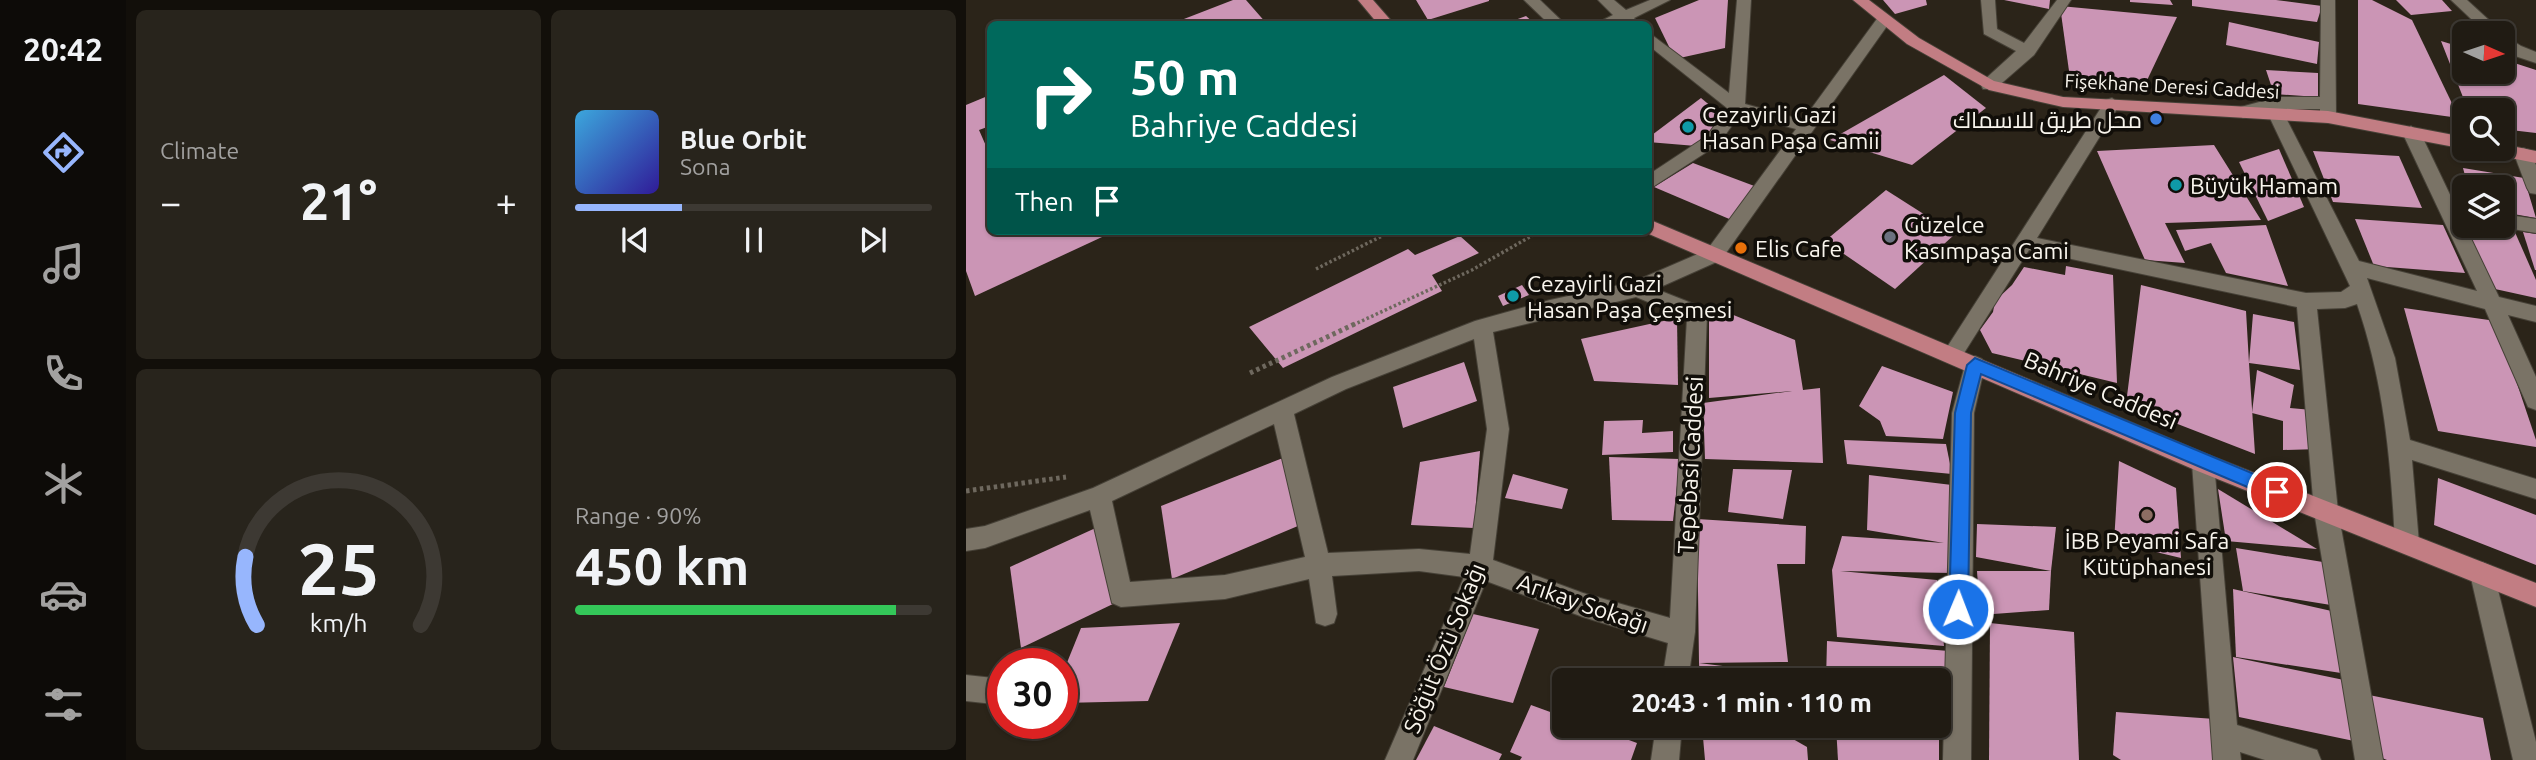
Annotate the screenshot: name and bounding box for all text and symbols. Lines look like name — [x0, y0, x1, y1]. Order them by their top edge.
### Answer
north arrow — [2452, 21, 2515, 84]
map controls — [2452, 21, 2515, 238]
text: 20:42 — [23, 31, 103, 67]
icon: right — [1015, 49, 1106, 140]
text: 50 m — [1130, 49, 1239, 104]
street label: Fişekhane Deresi Caddesi — [2064, 69, 2280, 103]
button: search — [2452, 98, 2515, 161]
place label: Cezayirli Gazi Hasan Paşa Camii — [1702, 102, 1879, 153]
text: Bahriye Caddesi — [1130, 107, 1358, 143]
place label: محل طريق للاسماك — [1953, 107, 2142, 134]
marker: محل طريق للاسماك — [2148, 111, 2164, 127]
marker: Cezayirli Gazi Hasan Paşa Camii — [1680, 119, 1696, 135]
text: Blue Orbit — [680, 125, 807, 154]
icon: directions — [39, 128, 88, 177]
text: Climate — [160, 138, 239, 163]
text: Sona — [680, 154, 730, 179]
text: 21° — [300, 172, 377, 230]
place label: Büyük Hamam — [2190, 173, 2338, 198]
button: layers — [2452, 175, 2515, 238]
marker: Büyük Hamam — [2168, 177, 2184, 193]
text: − — [160, 181, 181, 223]
text: + — [496, 181, 517, 223]
icon: arrive — [1088, 182, 1126, 220]
text: Then — [1015, 187, 1074, 216]
place label: Güzelce Kasımpaşa Cami — [1904, 212, 2069, 263]
icon: previous — [616, 221, 654, 259]
icon: pause — [735, 221, 773, 259]
icon: next — [854, 221, 892, 259]
marker: Güzelce Kasımpaşa Cami — [1882, 229, 1898, 245]
place label: Elis Cafe — [1755, 236, 1842, 261]
icon: music — [39, 239, 88, 288]
marker: Elis Cafe — [1733, 240, 1749, 256]
place label: Cezayirli Gazi Hasan Paşa Çeşmesi — [1527, 271, 1732, 322]
marker: Cezayirli Gazi Hasan Paşa Çeşmesi — [1505, 288, 1521, 304]
street label: Bahriye Caddesi — [2021, 346, 2181, 434]
icon: phone — [39, 349, 88, 398]
street label: Tepebasi Caddesi — [1673, 376, 1707, 554]
icon: climate — [39, 459, 88, 508]
pin — [2247, 462, 2307, 522]
icon: arrive — [2258, 473, 2296, 511]
text: Range · 90% — [575, 503, 702, 528]
marker: İBB Peyami Safa Kütüphanesi — [2139, 507, 2155, 523]
text: 25 — [297, 528, 380, 610]
place label: İBB Peyami Safa Kütüphanesi — [2065, 528, 2229, 579]
text: 450 km — [575, 537, 749, 595]
street label: Söğüt Özü Sokağı — [1399, 560, 1489, 736]
street label: Arıkay Sokağı — [1514, 569, 1652, 637]
icon: car — [39, 570, 88, 619]
position arrow — [1921, 572, 1995, 646]
text: km/h — [310, 609, 367, 637]
speed limit sign: 30 — [987, 648, 1078, 739]
icon: filters — [39, 680, 88, 729]
text: 20:43 · 1 min · 110 m — [1631, 688, 1872, 717]

